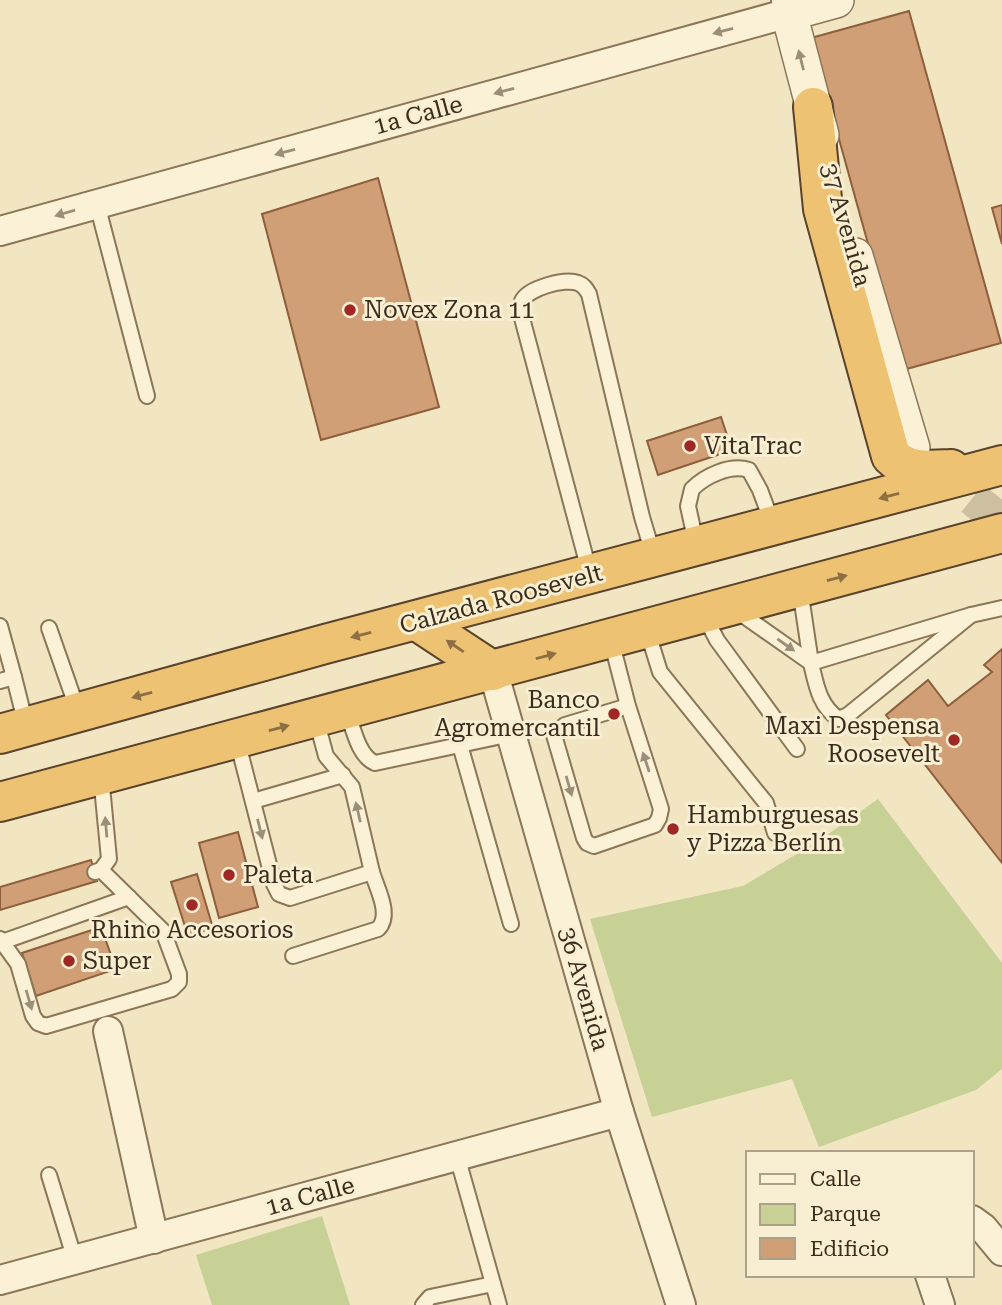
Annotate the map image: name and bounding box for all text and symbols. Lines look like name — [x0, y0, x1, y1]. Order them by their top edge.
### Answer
one-way arrow — [712, 26, 734, 37]
one-way arrow — [795, 49, 806, 71]
one-way arrow — [493, 87, 514, 97]
street label: 1a Calle — [371, 90, 465, 140]
one-way arrow — [274, 147, 296, 158]
street label: 37 Avenida — [815, 160, 877, 290]
one-way arrow — [55, 208, 76, 218]
place label: Novex Zona 11 — [364, 296, 535, 324]
marker: Novex Zona 11 — [342, 302, 358, 318]
place label: VitaTrac — [704, 432, 802, 460]
marker: VitaTrac — [682, 438, 698, 454]
one-way arrow — [878, 491, 900, 502]
street label: Calzada Roosevelt — [396, 558, 606, 640]
one-way arrow — [826, 572, 847, 582]
one-way arrow — [350, 630, 372, 641]
one-way arrow — [777, 638, 795, 652]
one-way arrow — [445, 639, 465, 652]
one-way arrow — [536, 651, 557, 661]
place label: Banco Agromercantil — [434, 686, 600, 742]
one-way arrow — [130, 690, 152, 701]
marker: Banco Agromercantil — [606, 706, 622, 722]
place label: Maxi Despensa Roosevelt — [765, 712, 940, 768]
one-way arrow — [268, 722, 290, 733]
marker: Maxi Despensa Roosevelt — [946, 732, 962, 748]
one-way arrow — [640, 751, 651, 772]
one-way arrow — [564, 776, 574, 797]
one-way arrow — [352, 801, 363, 823]
place label: Hamburguesas y Pizza Berlín — [687, 801, 859, 857]
one-way arrow — [100, 816, 111, 838]
one-way arrow — [255, 818, 266, 840]
marker: Hamburguesas y Pizza Berlín — [665, 821, 681, 837]
place label: Paleta — [243, 861, 313, 889]
marker: Paleta — [221, 867, 237, 883]
marker: Rhino Accesorios — [184, 897, 200, 913]
place label: Rhino Accesorios — [91, 916, 293, 944]
street label: 36 Avenida — [553, 924, 615, 1054]
place label: Super — [83, 947, 152, 975]
marker: Super — [61, 953, 77, 969]
one-way arrow — [24, 990, 34, 1011]
legend — [746, 1151, 974, 1277]
text: Calle — [810, 1167, 861, 1191]
street label: 1a Calle — [263, 1171, 357, 1221]
text: Parque — [810, 1202, 881, 1226]
text: Edificio — [810, 1237, 889, 1261]

